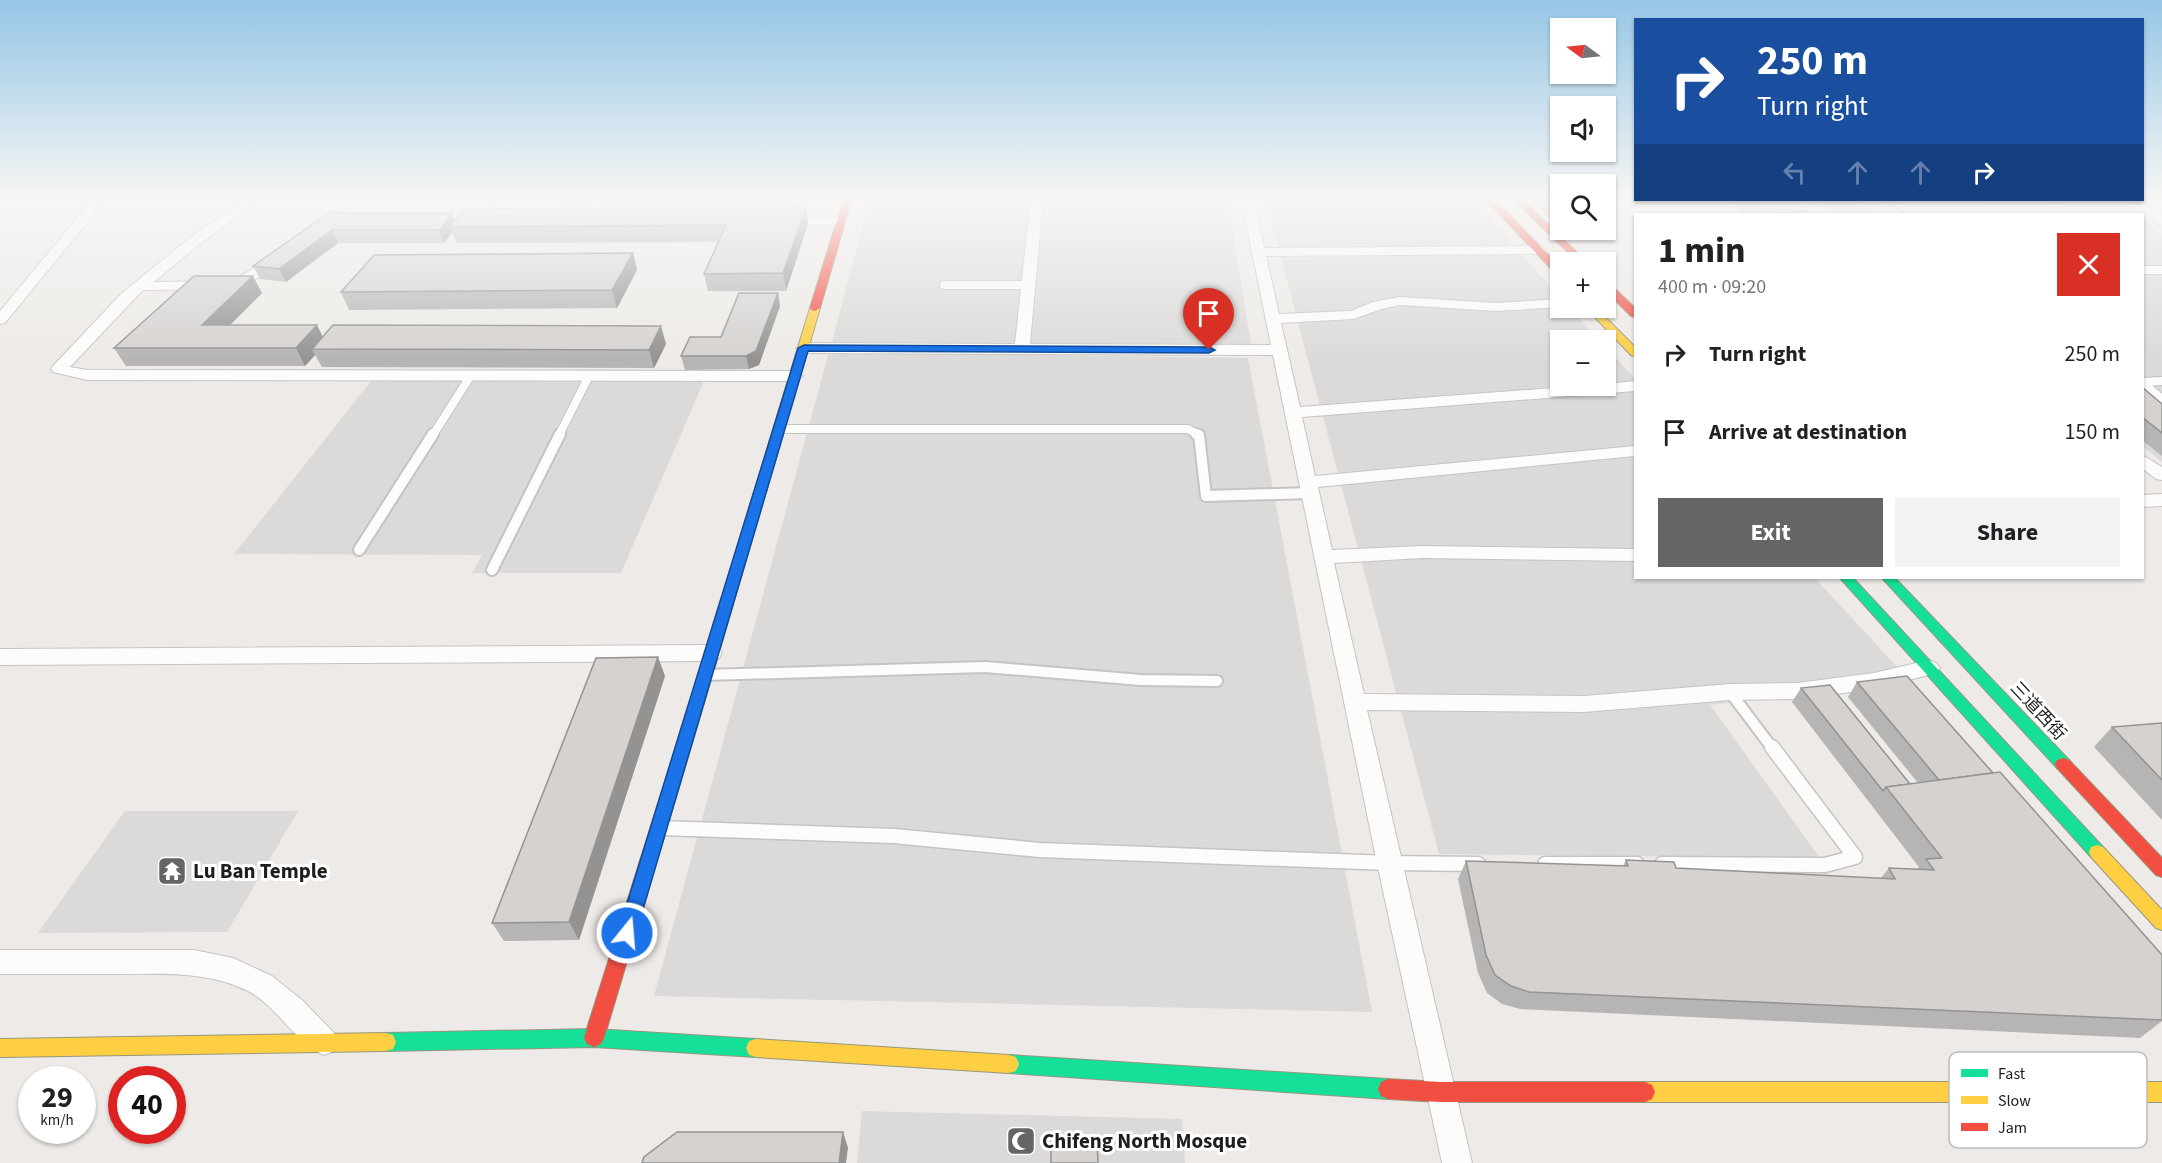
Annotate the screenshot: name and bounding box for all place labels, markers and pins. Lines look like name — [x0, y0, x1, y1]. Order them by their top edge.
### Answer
pin — [1183, 288, 1234, 350]
temple icon: Lu Ban Temple — [156, 855, 188, 887]
place label: Lu Ban Temple — [193, 856, 328, 886]
mosque icon: Chifeng North Mosque — [1005, 1125, 1037, 1157]
place label: Chifeng North Mosque — [1042, 1126, 1247, 1156]

